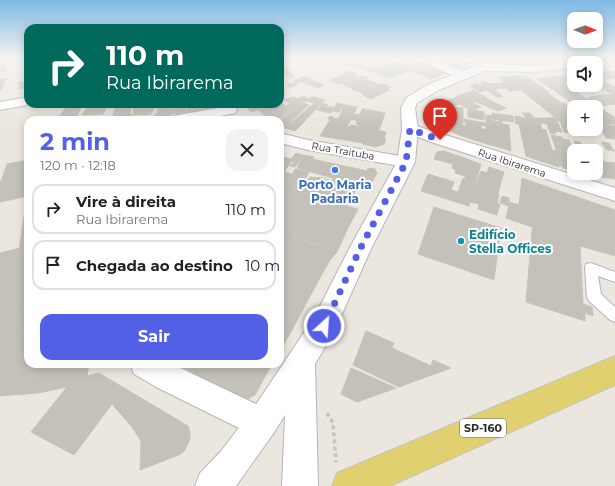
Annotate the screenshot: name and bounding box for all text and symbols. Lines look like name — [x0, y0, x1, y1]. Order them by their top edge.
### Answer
north arrow — [567, 12, 603, 48]
map controls — [567, 12, 603, 180]
text: 110 m — [106, 38, 184, 72]
icon: right — [40, 40, 92, 92]
button: sound — [567, 56, 603, 92]
text: Rua Ibirarema — [106, 72, 234, 94]
pin — [423, 99, 457, 140]
button: + — [567, 100, 603, 136]
icon: arrive — [429, 105, 451, 127]
text: 2 min — [40, 127, 110, 156]
button: close — [226, 129, 268, 171]
street label: Rua Traituba — [311, 139, 375, 163]
button: − — [567, 144, 603, 180]
street label: Rua Ibirarema — [476, 146, 548, 180]
text: 120 m · 12:18 — [40, 157, 116, 173]
marker: Porto Maria Padaria — [330, 165, 340, 175]
place label: Porto Maria Padaria — [298, 177, 372, 206]
text: Vire à direita — [76, 192, 176, 211]
icon: right — [42, 198, 64, 220]
text: 110 m — [225, 200, 266, 219]
text: Rua Ibirarema — [76, 211, 168, 227]
place label: Edifício Stella Offices — [469, 227, 552, 256]
marker: Edifício Stella Offices — [456, 236, 466, 246]
icon: arrive — [42, 254, 64, 276]
text: Chegada ao destino — [76, 256, 233, 275]
text: 10 m — [245, 256, 280, 275]
position arrow — [303, 305, 345, 347]
button: Sair — [40, 314, 268, 360]
road number: SP-160 — [460, 419, 506, 437]

